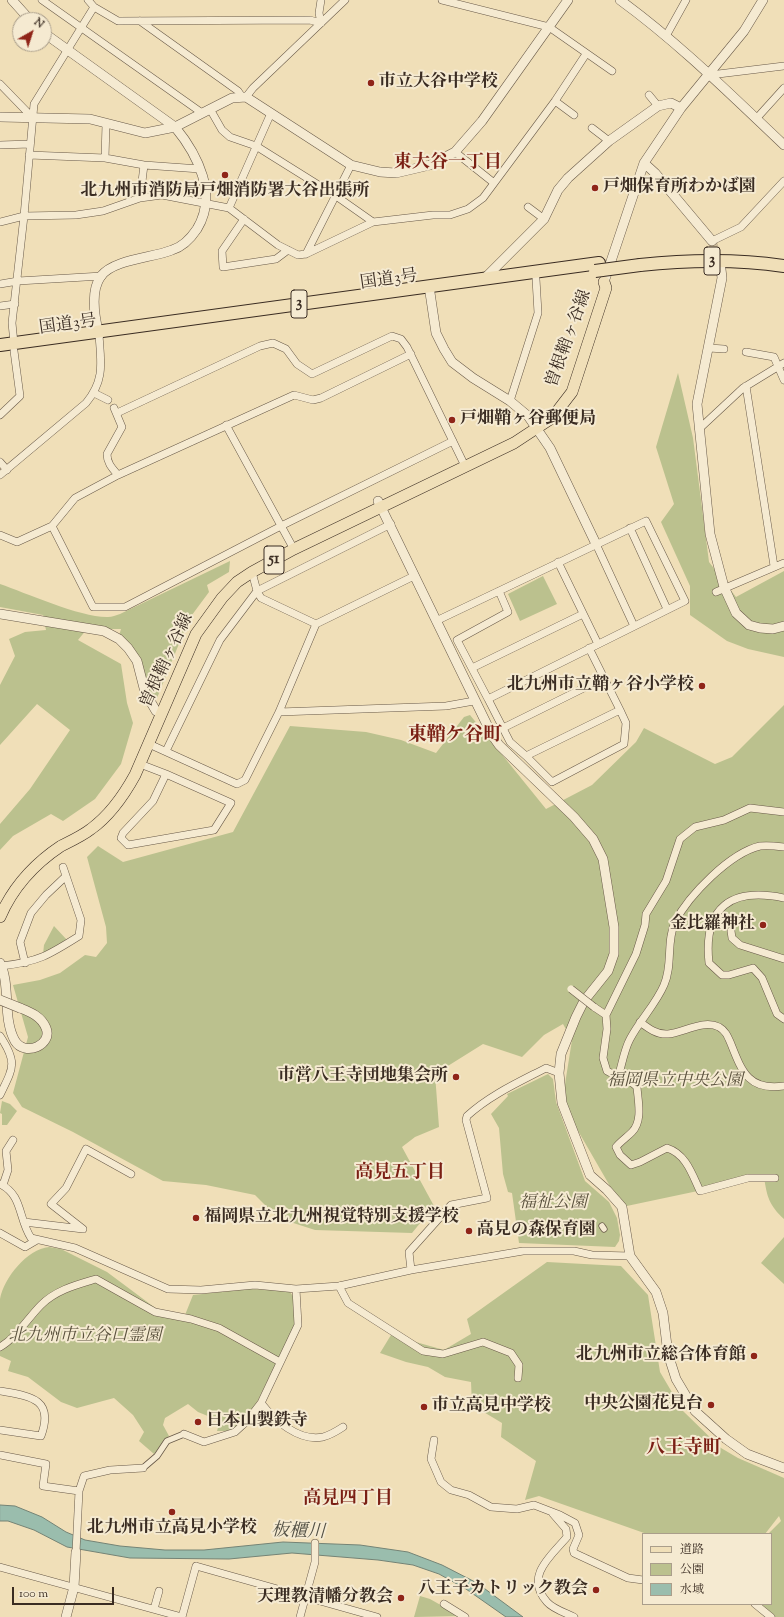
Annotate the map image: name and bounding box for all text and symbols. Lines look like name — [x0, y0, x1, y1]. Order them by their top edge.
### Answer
north arrow — [12, 12, 52, 52]
text: N — [30, 14, 47, 32]
place label: 市立大谷中学校 — [379, 73, 498, 93]
marker: 市立大谷中学校 — [366, 78, 376, 88]
district label: 東大谷一丁目 — [394, 153, 502, 175]
marker: 北九州市消防局戸畑消防署大谷出張所 — [220, 170, 230, 180]
place label: 戸畑保育所わかば園 — [603, 178, 756, 198]
place label: 北九州市消防局戸畑消防署大谷出張所 — [81, 182, 369, 202]
marker: 戸畑保育所わかば園 — [590, 183, 600, 193]
road number: 3 — [704, 247, 720, 275]
street label: 国道3号 — [359, 267, 419, 295]
street label: 曽根鞘ヶ谷線 — [543, 288, 597, 390]
road number: 3 — [291, 290, 307, 318]
street label: 国道3号 — [38, 312, 98, 340]
place label: 戸畑鞘ヶ谷郵便局 — [460, 410, 596, 430]
marker: 戸畑鞘ヶ谷郵便局 — [447, 415, 457, 425]
road number: 51 — [264, 546, 284, 574]
street label: 曽根鞘ヶ谷線 — [137, 610, 199, 712]
place label: 北九州市立鞘ヶ谷小学校 — [507, 676, 694, 696]
marker: 北九州市立鞘ヶ谷小学校 — [697, 681, 707, 691]
district label: 東鞘ケ谷町 — [408, 726, 502, 748]
place label: 金比羅神社 — [670, 915, 755, 935]
marker: 金比羅神社 — [758, 920, 768, 930]
place label: 市営八王寺団地集会所 — [278, 1067, 448, 1087]
marker: 市営八王寺団地集会所 — [451, 1072, 461, 1082]
park label: 福岡県立中央公園 — [607, 1072, 743, 1092]
district label: 高見五丁目 — [355, 1163, 445, 1185]
park label: 福祉公園 — [519, 1194, 587, 1214]
place label: 福岡県立北九州視覚特別支援学校 — [204, 1208, 459, 1228]
marker: 福岡県立北九州視覚特別支援学校 — [191, 1213, 201, 1223]
place label: 高見の森保育園 — [477, 1221, 596, 1241]
marker: 高見の森保育園 — [464, 1226, 474, 1236]
park label: 北九州市立谷口霊園 — [9, 1327, 161, 1347]
place label: 北九州市立総合体育館 — [576, 1346, 746, 1366]
marker: 北九州市立総合体育館 — [749, 1351, 759, 1361]
place label: 中央公園花見台 — [584, 1395, 703, 1415]
place label: 市立高見中学校 — [432, 1397, 551, 1417]
marker: 中央公園花見台 — [706, 1400, 716, 1410]
marker: 市立高見中学校 — [419, 1402, 429, 1412]
place label: 日本山製鉄寺 — [206, 1412, 308, 1432]
marker: 日本山製鉄寺 — [193, 1417, 203, 1427]
district label: 八王寺町 — [646, 1439, 722, 1461]
district label: 高見四丁目 — [303, 1489, 393, 1511]
marker: 北九州市立高見小学校 — [167, 1507, 177, 1517]
place label: 北九州市立高見小学校 — [87, 1519, 257, 1539]
water label: 板櫃川 — [271, 1521, 325, 1545]
legend — [642, 1533, 772, 1605]
text: 道路 — [680, 1541, 704, 1559]
text: 公園 — [680, 1561, 704, 1579]
scale bar — [14, 1579, 116, 1605]
place label: 八王子カトリック教会 — [418, 1580, 588, 1600]
text: 水域 — [680, 1581, 704, 1599]
text: 100 m — [19, 1585, 48, 1603]
marker: 八王子カトリック教会 — [591, 1585, 601, 1595]
place label: 天理教清幡分教会 — [257, 1588, 393, 1608]
marker: 天理教清幡分教会 — [396, 1593, 406, 1603]

